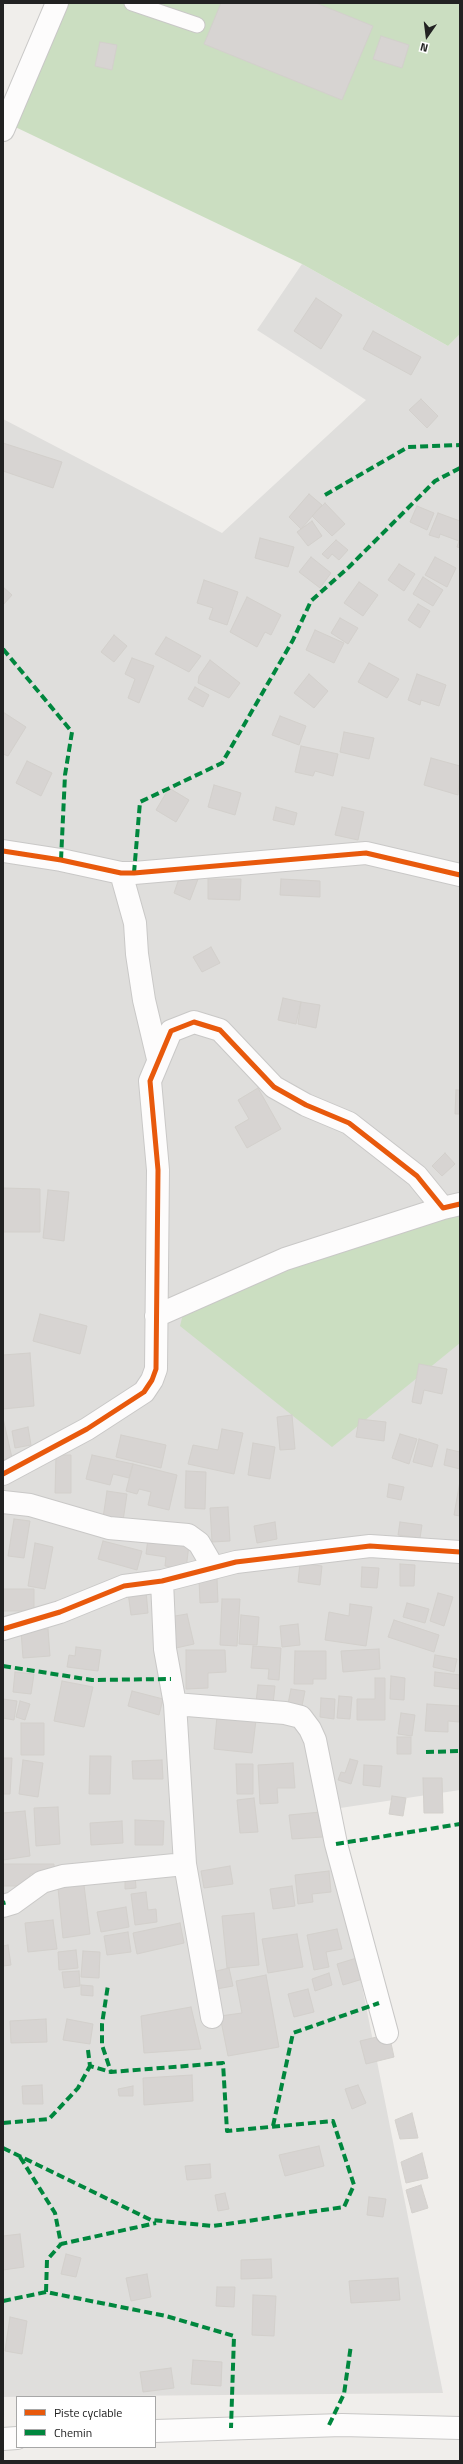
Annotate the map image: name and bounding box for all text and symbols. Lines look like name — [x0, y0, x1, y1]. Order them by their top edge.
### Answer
north arrow — [407, 16, 447, 56]
text: N — [418, 39, 430, 56]
legend — [16, 2396, 156, 2448]
text: Piste cyclable — [54, 2403, 122, 2422]
text: Chemin — [54, 2423, 92, 2442]

